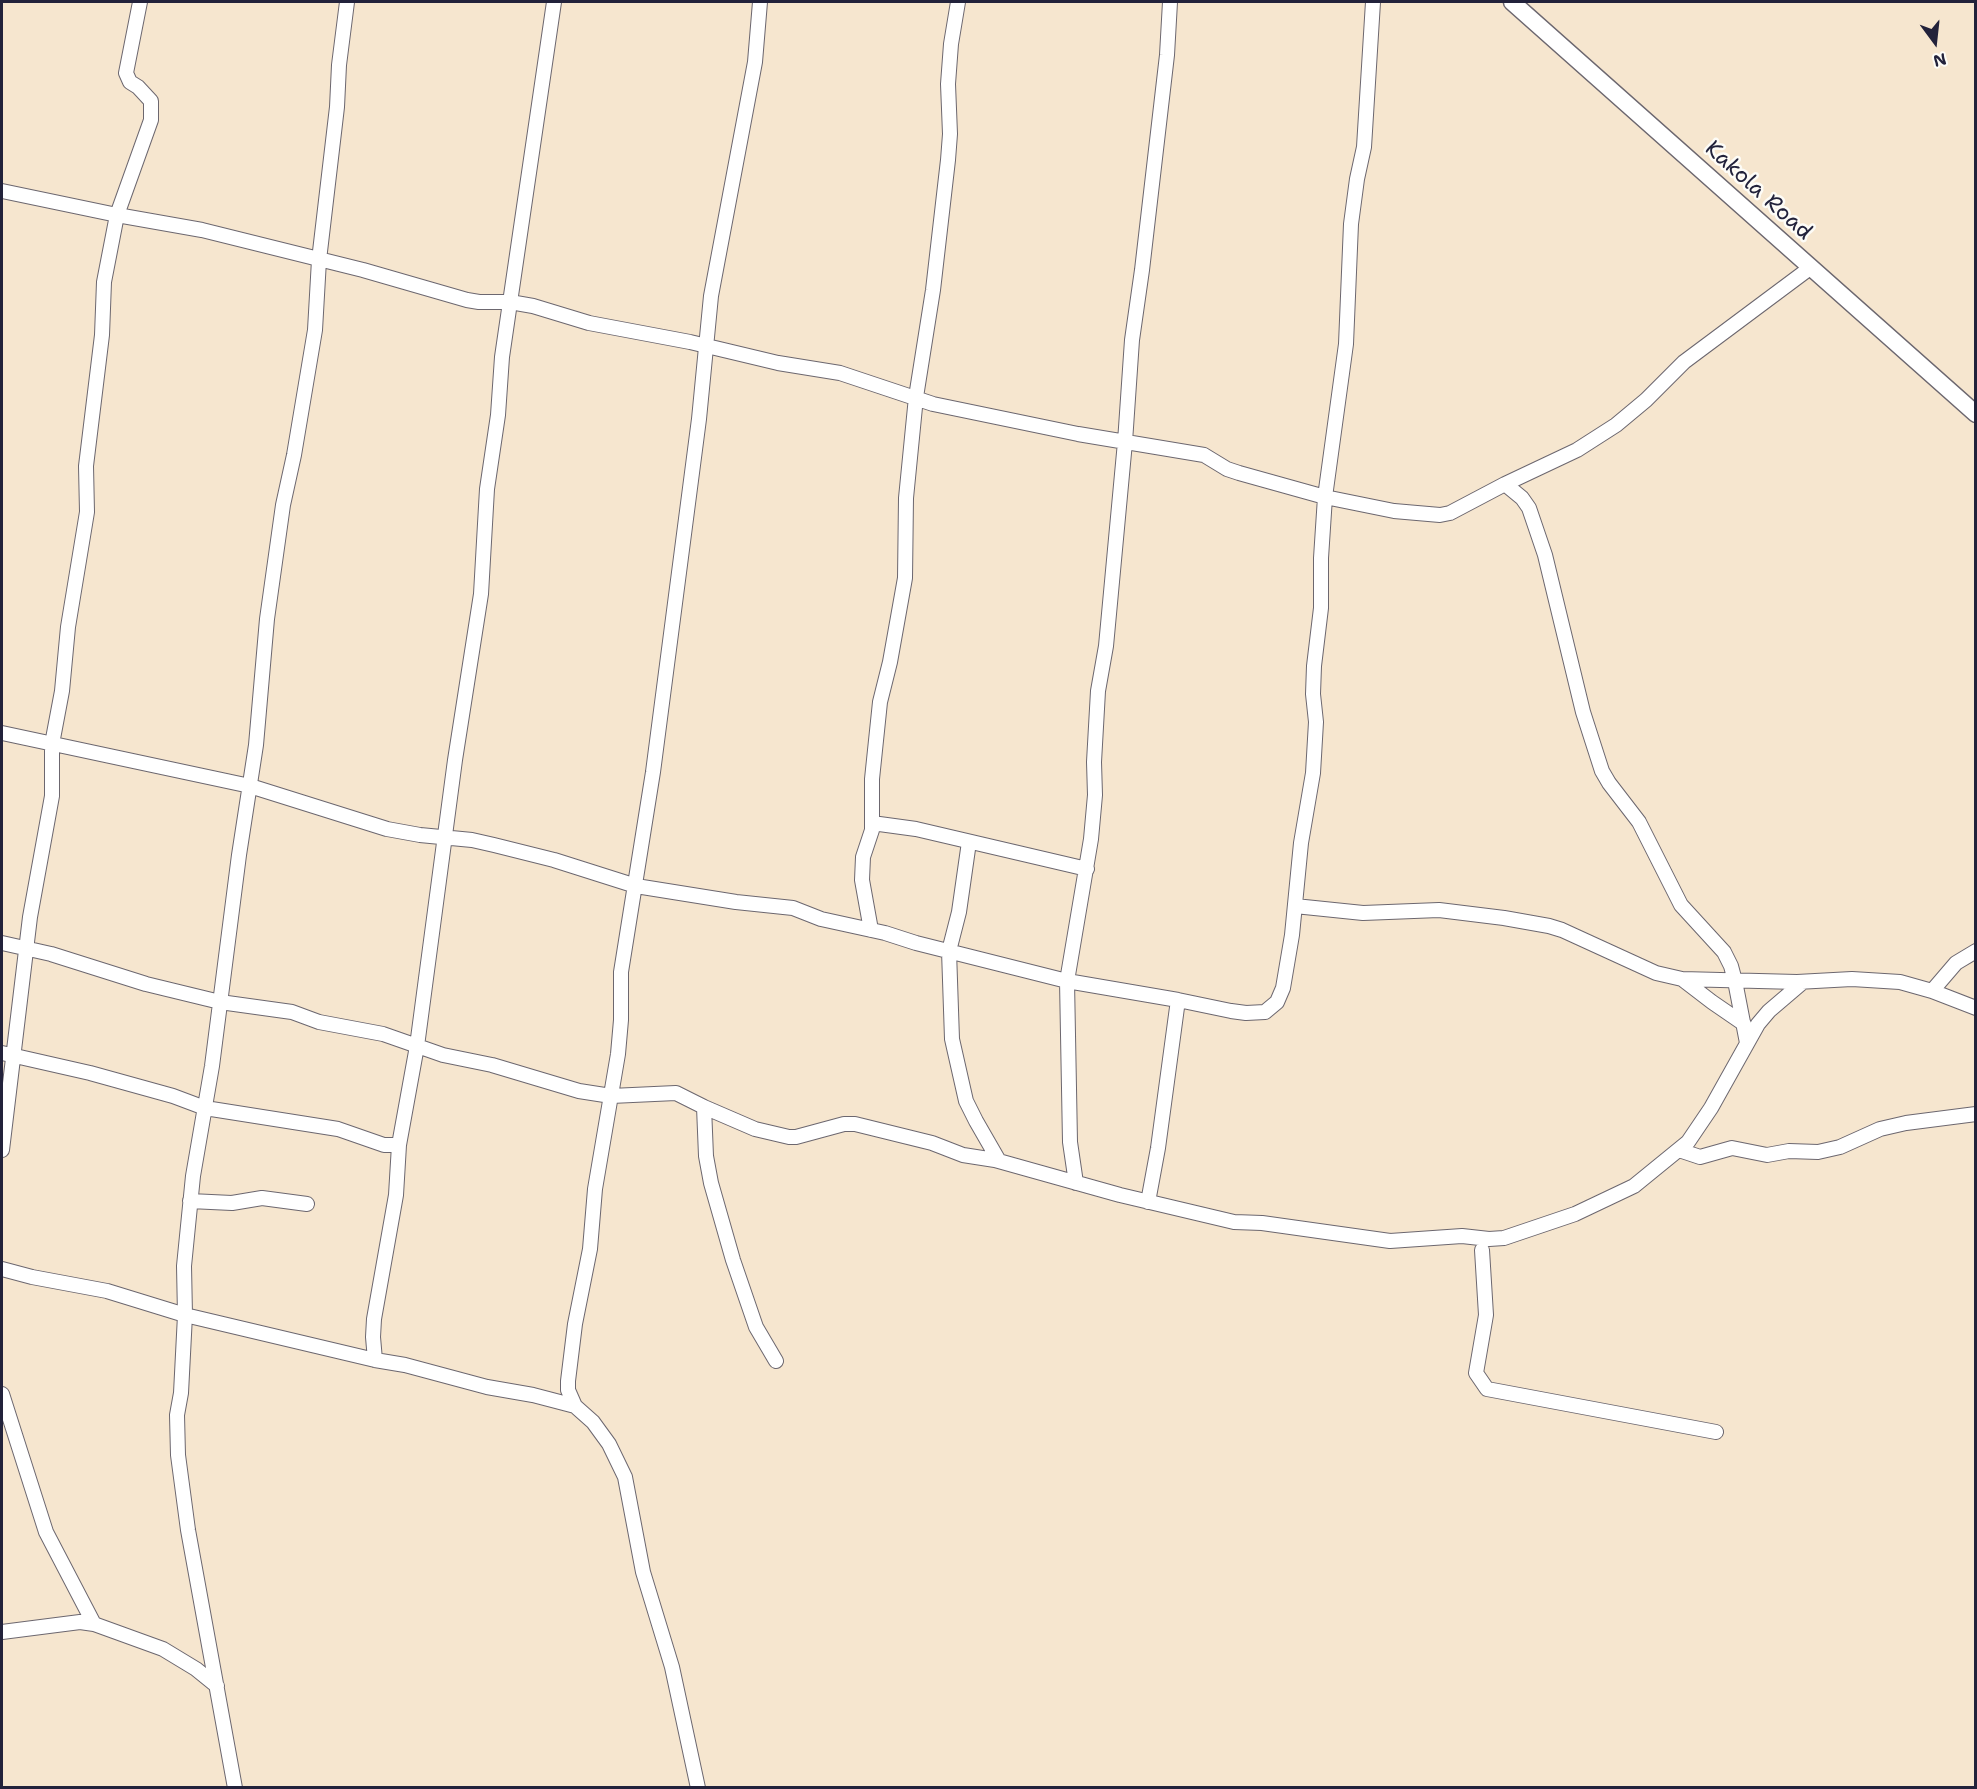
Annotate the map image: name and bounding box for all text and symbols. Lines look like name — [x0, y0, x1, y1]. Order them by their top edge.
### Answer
north arrow — [1905, 12, 1965, 72]
text: N — [1931, 48, 1949, 72]
street label: Kakola Road — [1699, 136, 1817, 246]

